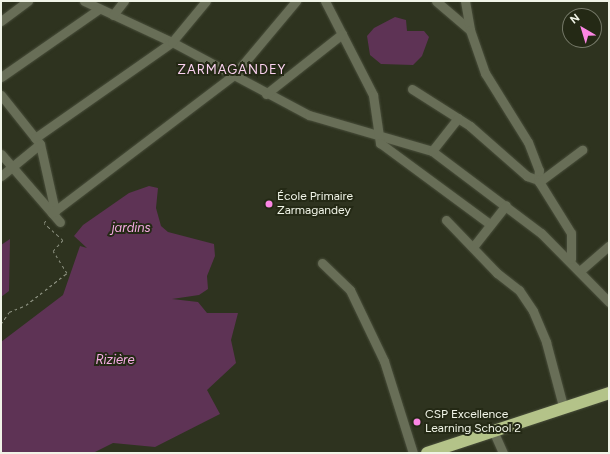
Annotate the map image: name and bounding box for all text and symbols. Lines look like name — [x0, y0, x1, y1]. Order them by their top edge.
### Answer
north arrow — [562, 8, 602, 48]
text: N — [568, 11, 582, 27]
district label: ZARMAGANDEY — [178, 62, 286, 78]
place label: École Primaire Zarmagandey — [277, 190, 353, 218]
marker: École Primaire Zarmagandey — [264, 199, 274, 209]
water label: jardins — [111, 220, 151, 236]
water label: Rizière — [95, 352, 135, 368]
place label: CSP Excellence Learning School 2 — [425, 408, 521, 436]
marker: CSP Excellence Learning School 2 — [412, 417, 422, 427]

